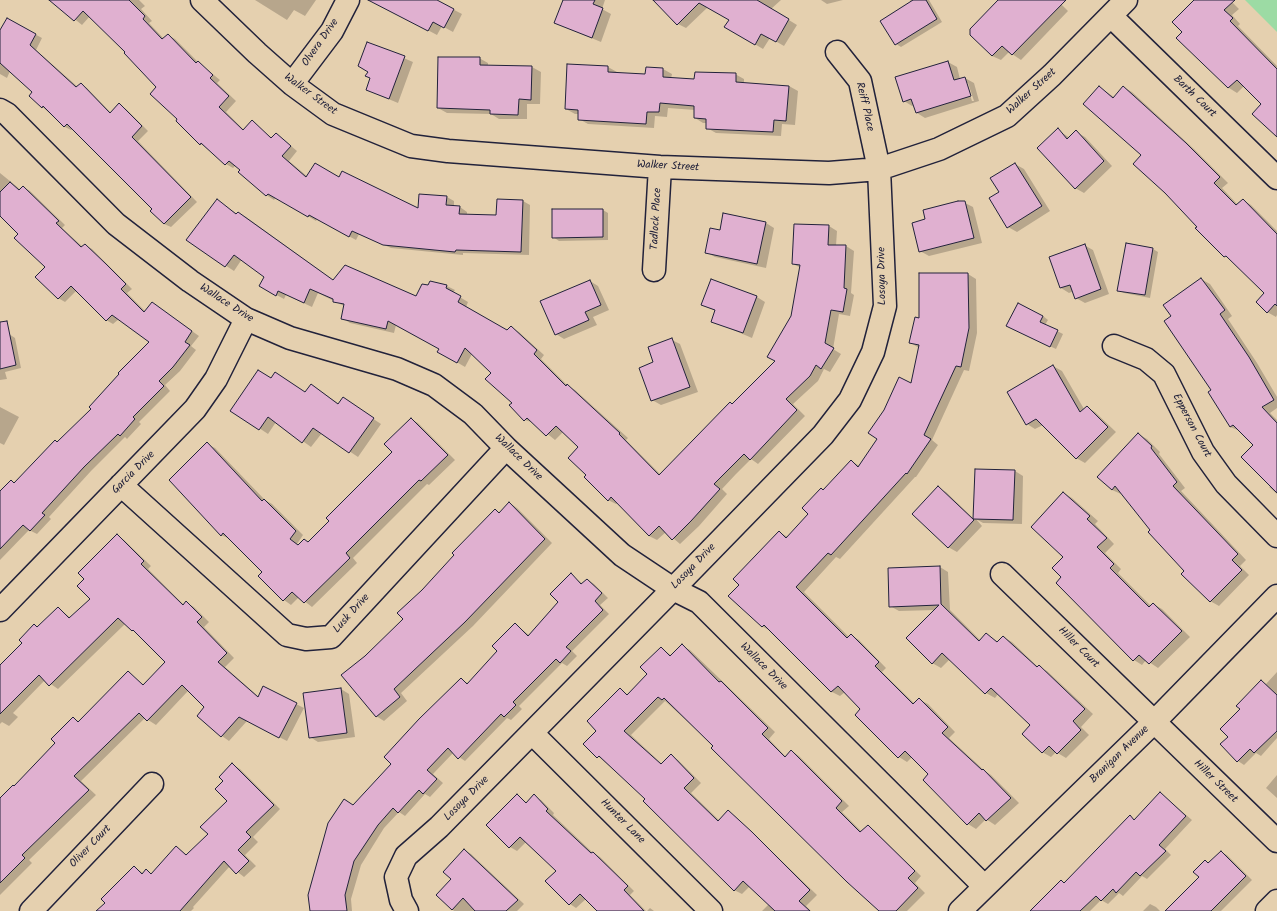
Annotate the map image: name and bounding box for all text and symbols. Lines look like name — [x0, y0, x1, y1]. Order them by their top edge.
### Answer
street label: Olvera Drive — [300, 17, 342, 69]
street label: Walker Street — [1004, 66, 1060, 118]
street label: Walker Street — [281, 71, 339, 119]
street label: Barth Court — [1170, 73, 1218, 121]
street label: Reiff Place — [852, 81, 876, 133]
street label: Walker Street — [636, 159, 700, 175]
street label: Tadlock Place — [649, 188, 665, 250]
street label: Losoya Drive — [876, 247, 890, 305]
street label: Wallace Drive — [197, 282, 255, 326]
street label: Epperson Court — [1169, 392, 1213, 460]
street label: Wallace Drive — [491, 432, 545, 484]
street label: Garcia Drive — [110, 449, 158, 497]
street label: Losoya Drive — [669, 541, 719, 593]
street label: Lusk Drive — [331, 592, 373, 636]
street label: Hiller Court — [1055, 625, 1101, 671]
street label: Wallace Drive — [737, 641, 789, 693]
street label: Branigan Avenue — [1088, 723, 1152, 787]
street label: Hiller Street — [1190, 758, 1240, 806]
street label: Losoya Drive — [442, 774, 492, 824]
street label: Hunter Lane — [597, 797, 647, 847]
street label: Oliver Court — [67, 823, 115, 871]

